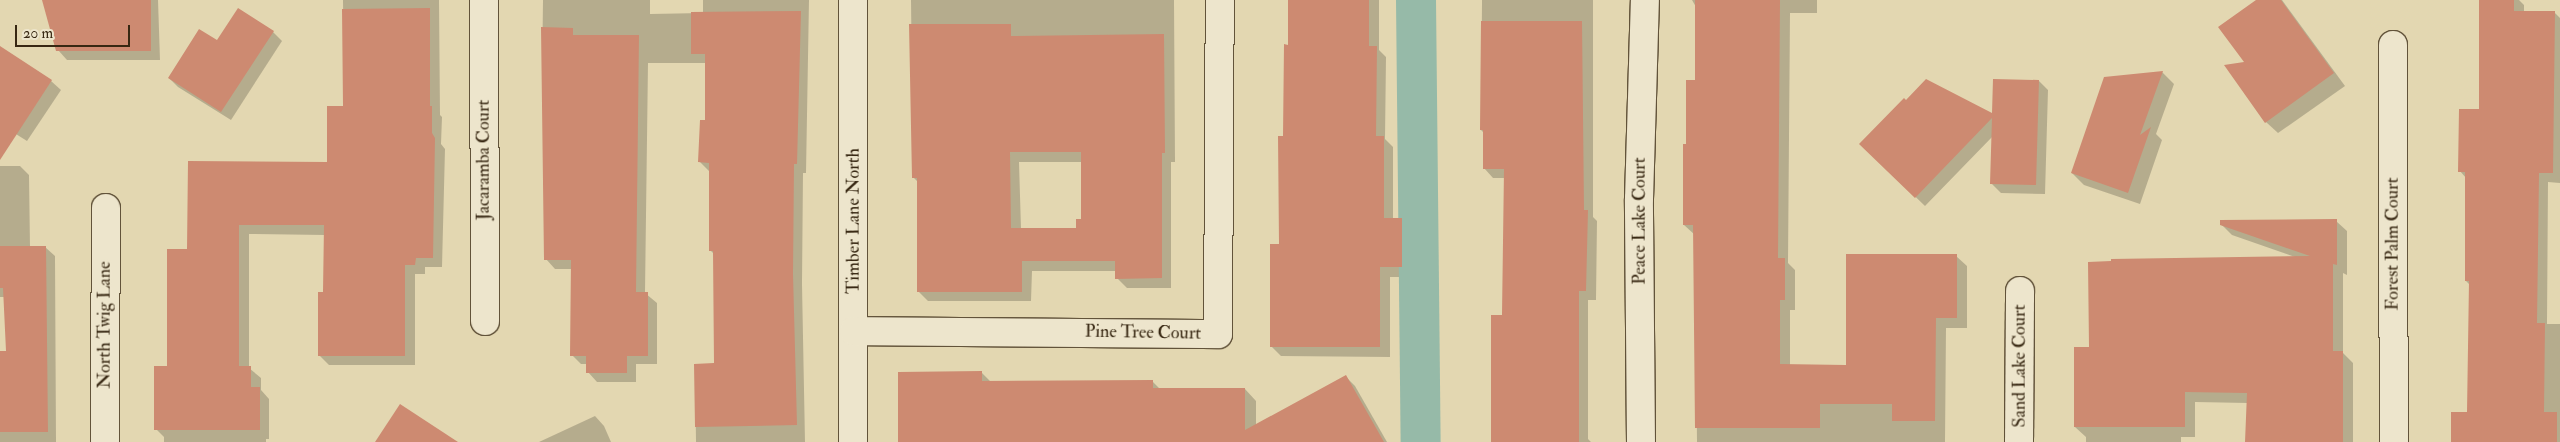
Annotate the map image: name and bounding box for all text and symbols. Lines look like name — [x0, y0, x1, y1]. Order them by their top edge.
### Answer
scale bar — [18, 15, 132, 47]
text: 20 m — [23, 24, 53, 43]
street label: Jacaramba Court — [473, 100, 495, 220]
street label: Timber Lane North — [843, 148, 865, 294]
street label: Peace Lake Court — [1629, 157, 1651, 285]
street label: Forest Palm Court — [2382, 177, 2404, 311]
street label: North Twig Lane — [94, 261, 116, 389]
street label: Sand Lake Court — [2009, 304, 2031, 428]
street label: Pine Tree Court — [1085, 321, 1201, 345]

